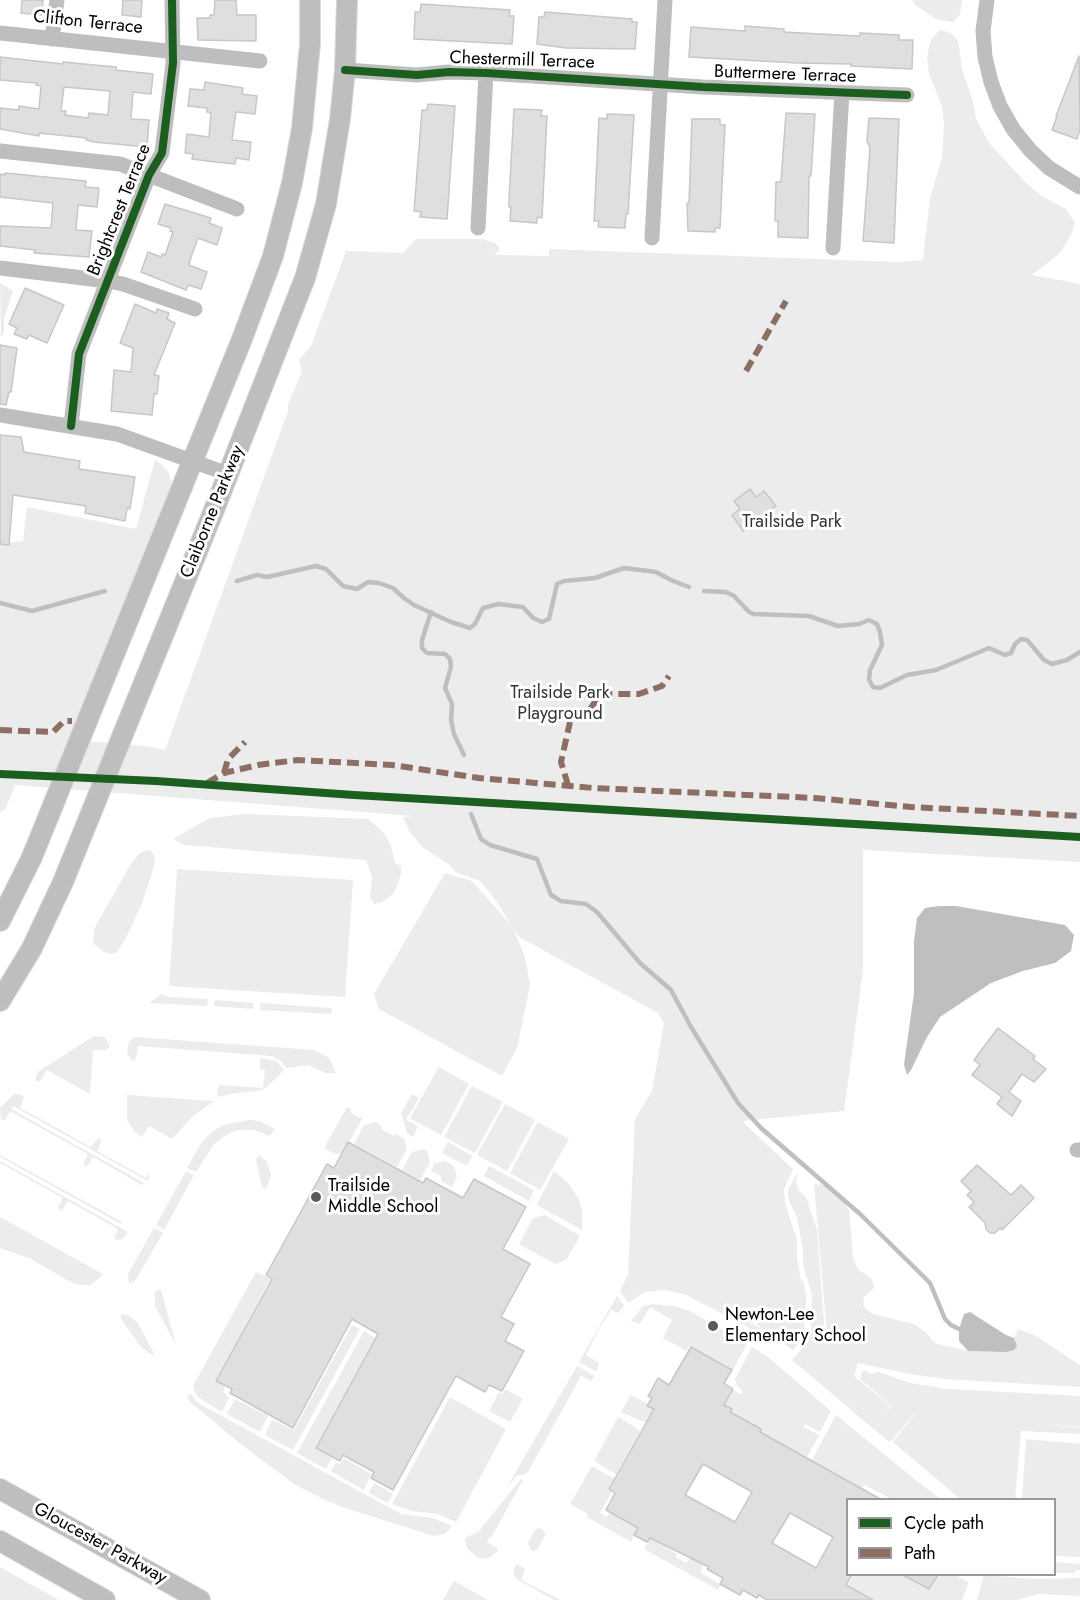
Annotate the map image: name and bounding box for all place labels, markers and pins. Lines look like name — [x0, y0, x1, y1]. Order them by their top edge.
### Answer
place label: Trailside Middle School — [328, 1176, 438, 1218]
marker: Trailside Middle School — [309, 1190, 323, 1204]
place label: Newton-Lee Elementary School — [725, 1305, 866, 1348]
marker: Newton-Lee Elementary School — [706, 1319, 720, 1333]

